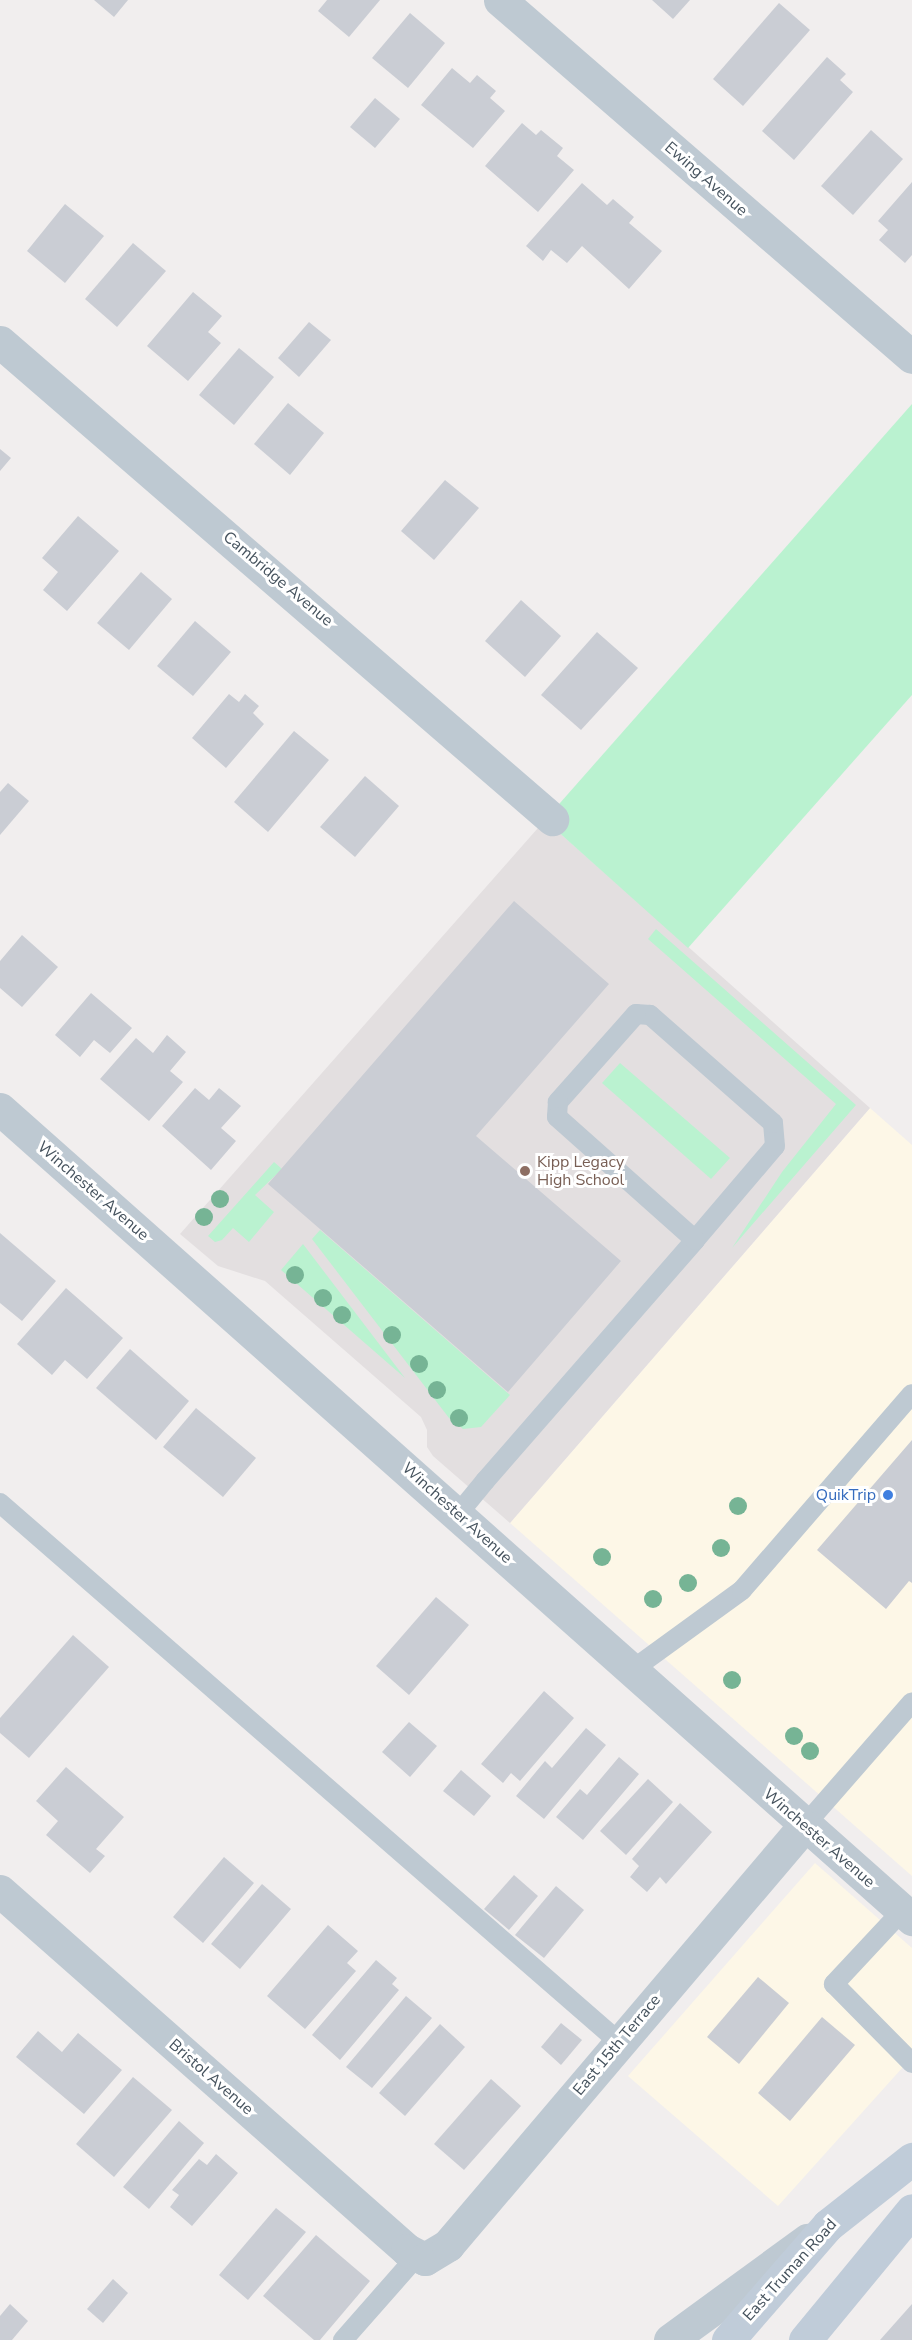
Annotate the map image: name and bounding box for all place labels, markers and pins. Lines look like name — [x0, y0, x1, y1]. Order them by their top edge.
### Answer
place label: Kipp Legacy High School — [537, 1152, 624, 1190]
marker: Kipp Legacy High School — [518, 1164, 532, 1178]
place label: QuikTrip — [816, 1485, 876, 1505]
marker: QuikTrip — [881, 1488, 895, 1502]

